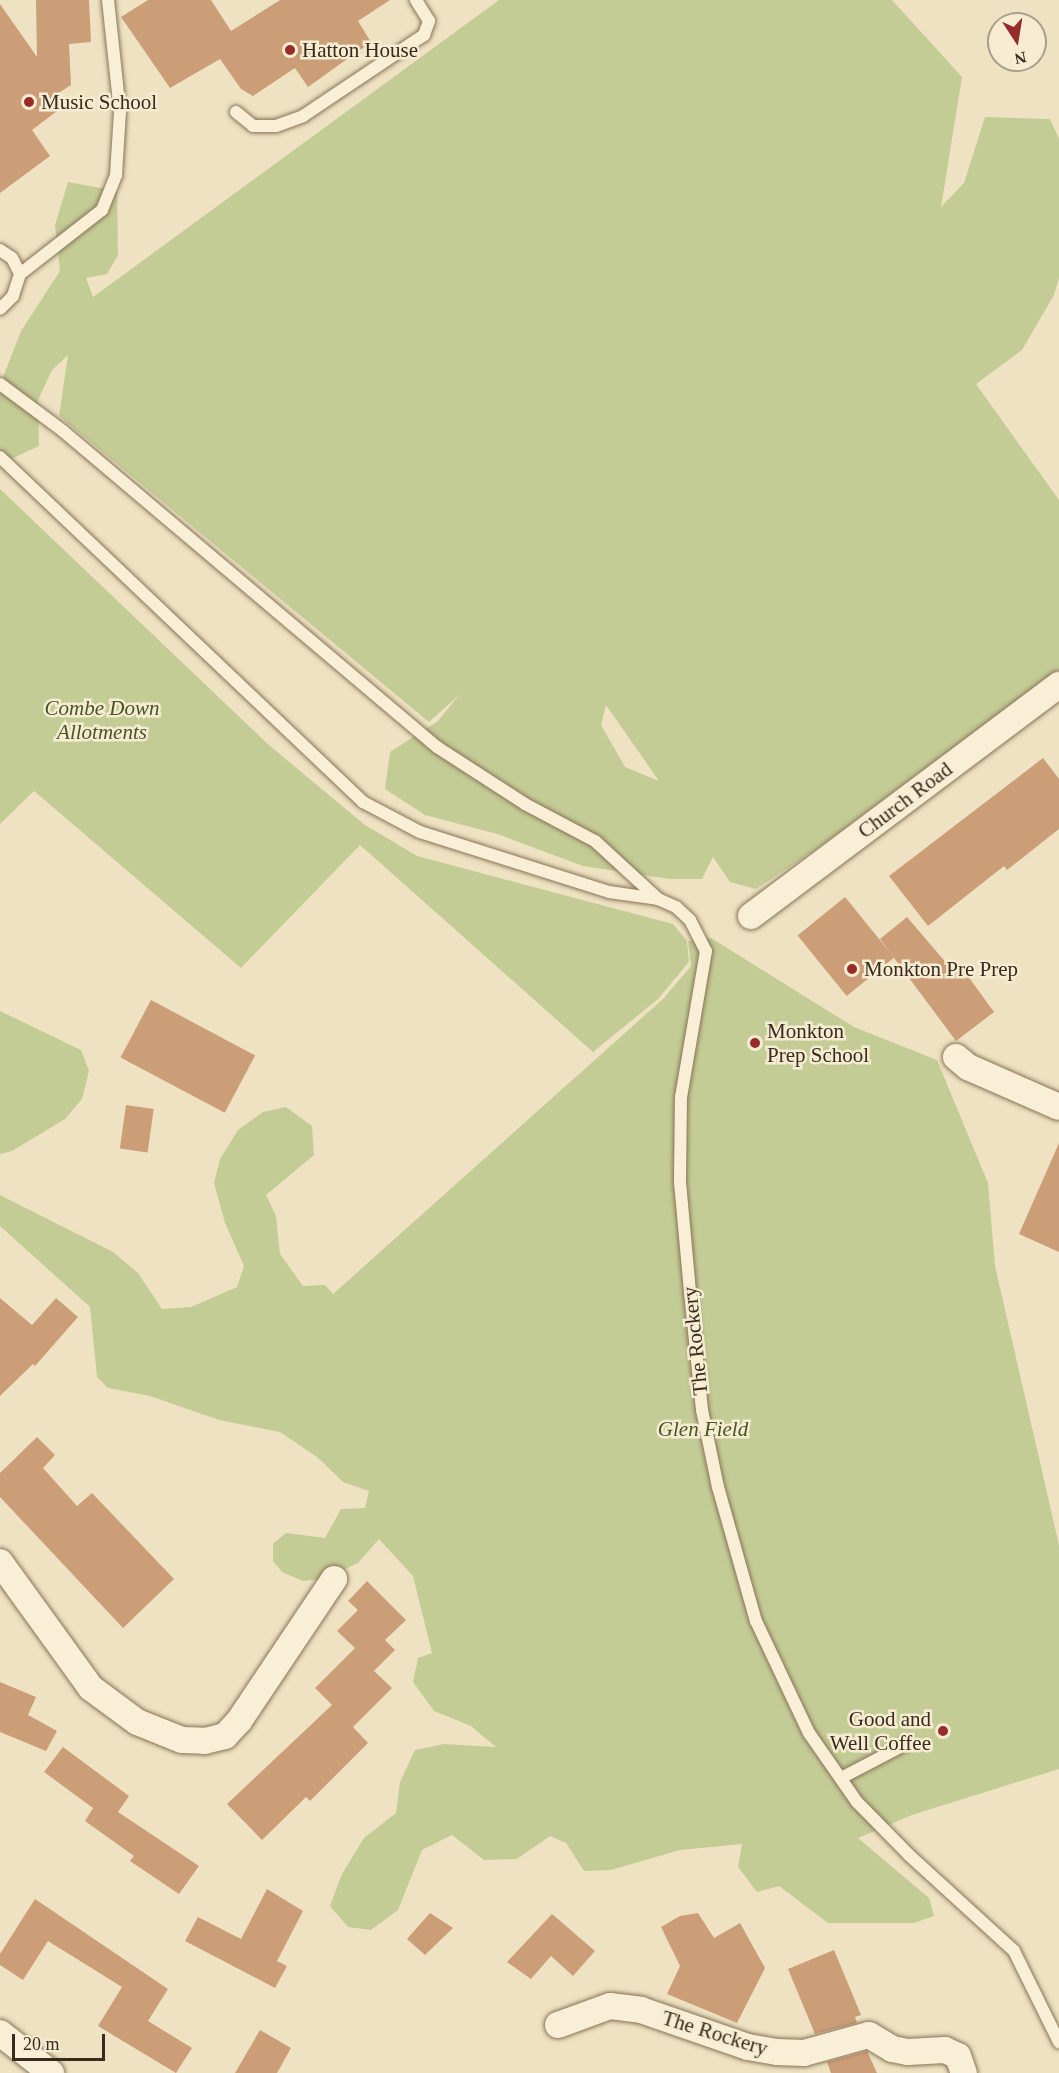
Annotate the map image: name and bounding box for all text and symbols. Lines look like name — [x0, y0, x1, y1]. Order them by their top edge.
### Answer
north arrow — [987, 12, 1047, 72]
place label: Hatton House — [302, 37, 418, 63]
marker: Hatton House — [283, 43, 297, 57]
text: N — [1013, 49, 1028, 68]
place label: Music School — [41, 89, 157, 115]
marker: Music School — [22, 95, 36, 109]
park label: Combe Down Allotments — [45, 695, 159, 745]
street label: Church Road — [853, 756, 957, 844]
place label: Monkton Pre Prep — [864, 956, 1018, 982]
marker: Monkton Pre Prep — [845, 962, 859, 976]
place label: Monkton Prep School — [767, 1018, 869, 1068]
marker: Monkton Prep School — [748, 1036, 762, 1050]
street label: The Rockery — [677, 1285, 713, 1397]
park label: Glen Field — [658, 1416, 748, 1442]
place label: Good and Well Coffee — [830, 1706, 931, 1756]
marker: Good and Well Coffee — [936, 1724, 950, 1738]
street label: The Rockery — [659, 2005, 771, 2061]
scale bar — [15, 2022, 108, 2060]
text: 20 m — [23, 2034, 60, 2054]

